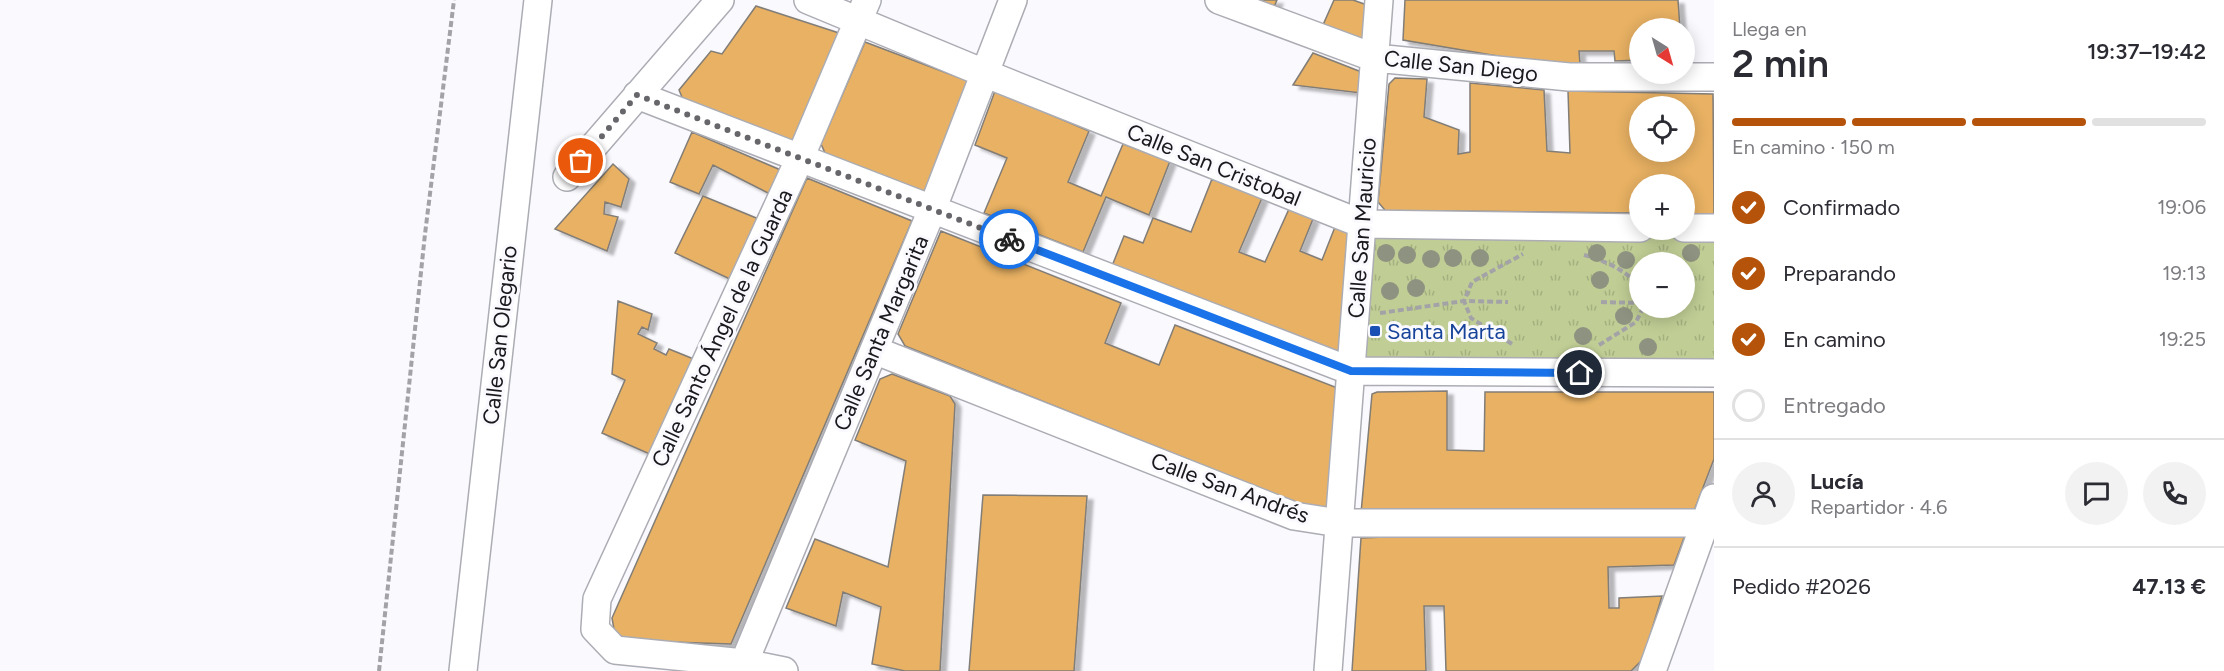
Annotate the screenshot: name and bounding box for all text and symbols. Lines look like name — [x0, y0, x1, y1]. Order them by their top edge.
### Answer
text: Llega en — [1732, 17, 1807, 41]
north arrow — [1629, 18, 1695, 84]
map controls — [1629, 18, 1695, 318]
text: 19:37–19:42 — [2087, 38, 2206, 65]
text: 2 min — [1732, 40, 1829, 87]
street label: Calle San Diego — [1383, 44, 1539, 88]
button: locate — [1629, 96, 1695, 162]
street label: Calle San Cristobal — [1123, 118, 1305, 212]
pin — [555, 135, 606, 186]
text: En camino · 150 m — [1732, 135, 1895, 159]
street label: Calle San Mauricio — [1342, 137, 1382, 319]
icon: bag — [564, 144, 597, 177]
button: + — [1629, 174, 1695, 240]
street label: Calle Santo Ángel de la Guarda — [646, 185, 798, 471]
icon: check — [1732, 191, 1765, 224]
text: Confirmado — [1783, 194, 1900, 221]
text: 19:06 — [2157, 195, 2206, 219]
courier — [979, 209, 1039, 269]
icon: bike — [993, 223, 1026, 256]
street label: Calle Santa Margarita — [828, 231, 934, 435]
street label: Calle San Olegario — [477, 244, 523, 426]
button: − — [1629, 252, 1695, 318]
icon: check — [1732, 257, 1765, 290]
text: Preparando — [1783, 260, 1896, 287]
text: 19:13 — [2162, 261, 2206, 285]
place label: Santa Marta — [1387, 318, 1506, 345]
icon: check — [1732, 323, 1765, 356]
marker: Santa Marta — [1368, 324, 1382, 338]
text: En camino — [1783, 326, 1886, 353]
text: 19:25 — [2159, 327, 2206, 351]
pin — [1554, 347, 1605, 398]
icon: home — [1563, 356, 1596, 389]
text: Entregado — [1783, 392, 1886, 419]
street label: Calle San Andrés — [1147, 447, 1313, 529]
button: person — [1732, 462, 1795, 525]
button: chat — [2065, 462, 2128, 525]
button: phone — [2143, 462, 2206, 525]
text: Lucía — [1810, 468, 1864, 495]
text: Repartidor · 4.6 — [1810, 495, 1947, 519]
text: Pedido #2026 — [1732, 573, 1871, 600]
text: 47.13 € — [2132, 573, 2206, 600]

